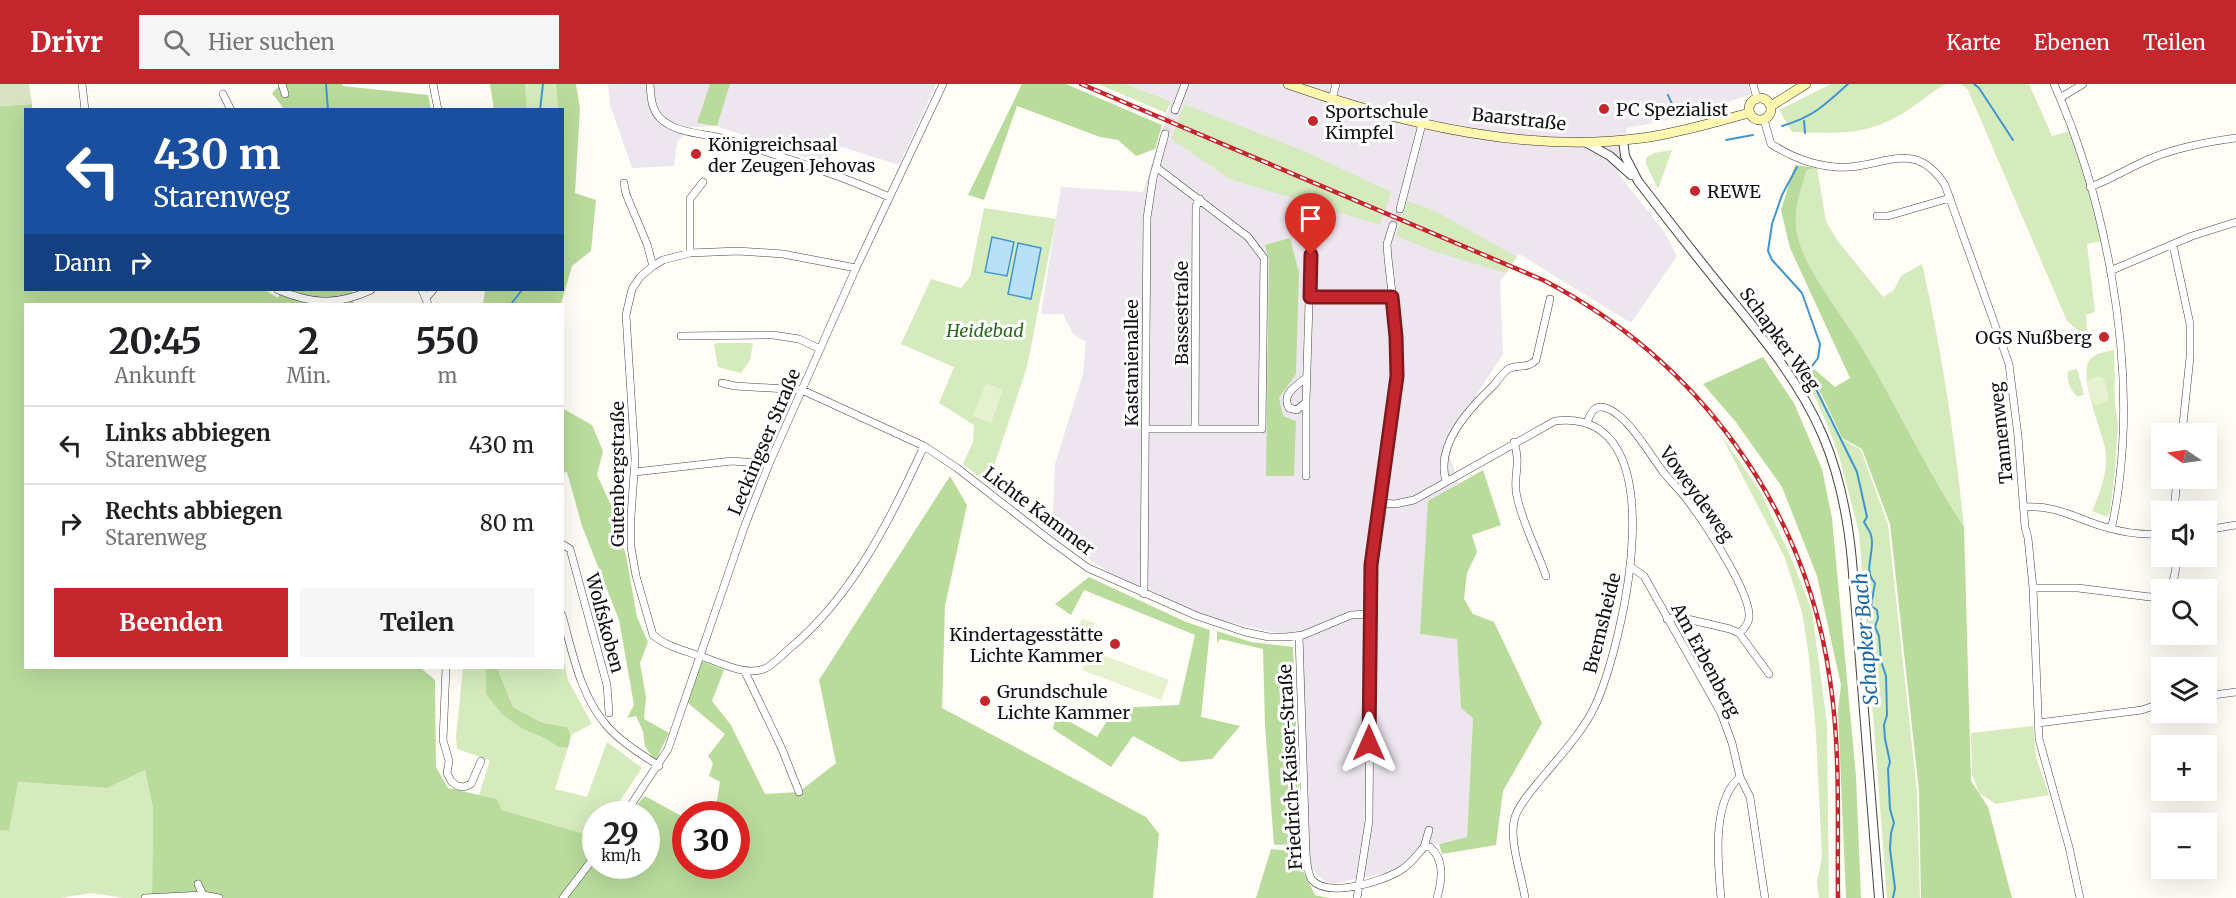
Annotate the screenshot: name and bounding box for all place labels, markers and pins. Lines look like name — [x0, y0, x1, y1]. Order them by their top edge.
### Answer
place label: PC Spezialist — [1616, 98, 1728, 121]
place label: Sportschule Kimpfel — [1325, 100, 1428, 144]
marker: PC Spezialist — [1597, 102, 1611, 116]
marker: Sportschule Kimpfel — [1306, 114, 1320, 128]
place label: Königreichsaal der Zeugen Jehovas — [708, 133, 876, 177]
marker: Königreichsaal der Zeugen Jehovas — [689, 147, 703, 161]
place label: REWE — [1707, 180, 1761, 203]
marker: REWE — [1688, 184, 1702, 198]
pin — [1285, 193, 1336, 255]
place label: OGS Nußberg — [1975, 326, 2092, 349]
marker: OGS Nußberg — [2097, 330, 2111, 344]
place label: Kindertagesstätte Lichte Kammer — [949, 623, 1103, 667]
marker: Kindertagesstätte Lichte Kammer — [1108, 637, 1122, 651]
place label: Grundschule Lichte Kammer — [997, 680, 1130, 724]
marker: Grundschule Lichte Kammer — [978, 694, 992, 708]

